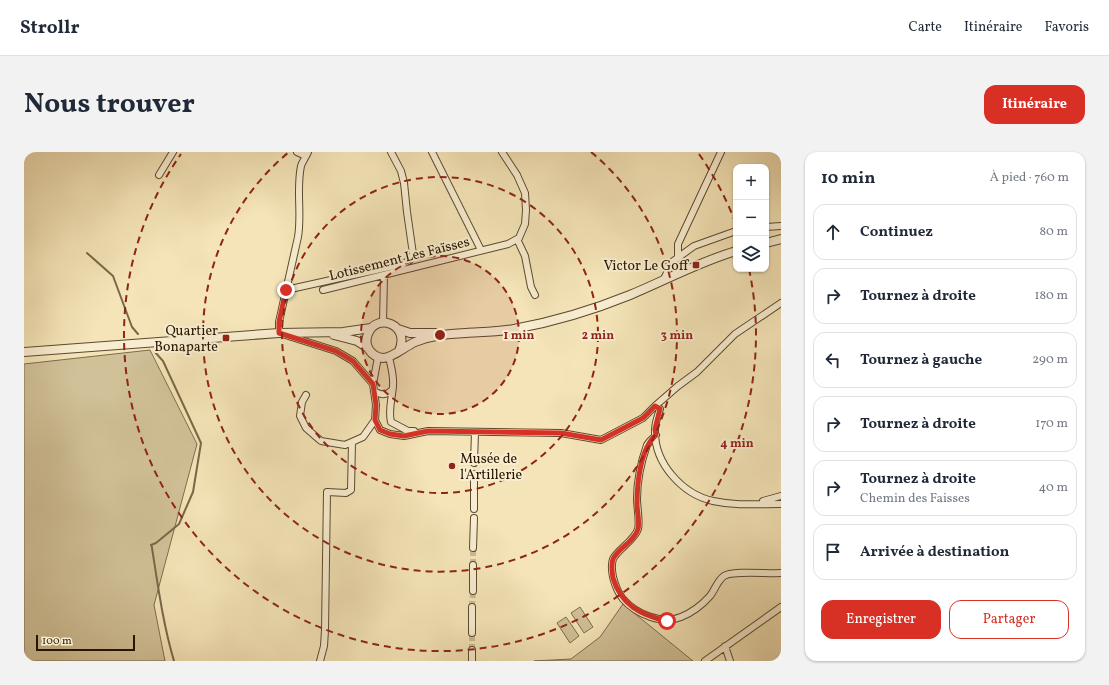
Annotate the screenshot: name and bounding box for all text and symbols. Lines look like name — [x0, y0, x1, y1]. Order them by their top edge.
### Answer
text: Strollr — [20, 15, 80, 41]
text: Carte — [908, 18, 942, 37]
text: Itinéraire — [964, 18, 1023, 37]
text: Favoris — [1045, 18, 1089, 37]
text: Nous trouver — [24, 85, 195, 124]
button: Itinéraire — [984, 85, 1085, 124]
map controls — [733, 164, 769, 272]
button: + — [733, 164, 769, 200]
text: 10 min — [821, 167, 875, 190]
text: À pied · 760 m — [990, 169, 1069, 187]
button: − — [733, 200, 769, 236]
icon: ahead — [822, 221, 844, 243]
text: Continuez — [860, 222, 933, 243]
text: 80 m — [1039, 223, 1068, 241]
street label: Lotissement Les Faïsses — [327, 233, 472, 286]
button: layers — [733, 236, 769, 272]
place label: Victor Le Goff — [603, 257, 690, 276]
marker: Victor Le Goff — [691, 260, 701, 270]
route end — [277, 281, 295, 299]
icon: right — [822, 285, 844, 307]
text: Tournez à droite — [860, 286, 976, 307]
text: 180 m — [1034, 287, 1068, 305]
place label: Quartier Bonaparte — [154, 322, 218, 357]
centre of rings — [433, 328, 447, 342]
text: 1 min — [504, 328, 535, 344]
text: 2 min — [582, 328, 614, 344]
text: 3 min — [661, 328, 693, 344]
marker: Quartier Bonaparte — [221, 333, 231, 343]
icon: left — [822, 349, 844, 371]
text: Tournez à gauche — [860, 350, 982, 371]
text: 290 m — [1032, 351, 1068, 369]
icon: right — [822, 413, 844, 435]
text: Tournez à droite — [860, 414, 976, 435]
text: 170 m — [1035, 415, 1068, 433]
text: 4 min — [720, 436, 754, 452]
place label: Musée de l'Artillerie — [460, 450, 522, 485]
marker: Musée de l'Artillerie — [447, 461, 457, 471]
text: Tournez à droite — [860, 469, 976, 490]
icon: right — [822, 477, 844, 499]
text: 40 m — [1039, 479, 1068, 497]
text: Chemin des Faisses — [860, 490, 970, 508]
icon: arrive — [822, 541, 844, 563]
text: Arrivée à destination — [860, 542, 1009, 563]
button: Enregistrer — [821, 600, 941, 639]
button: Partager — [949, 600, 1069, 639]
route start — [658, 612, 676, 630]
scale bar — [36, 633, 135, 652]
text: 100 m — [42, 634, 72, 649]

